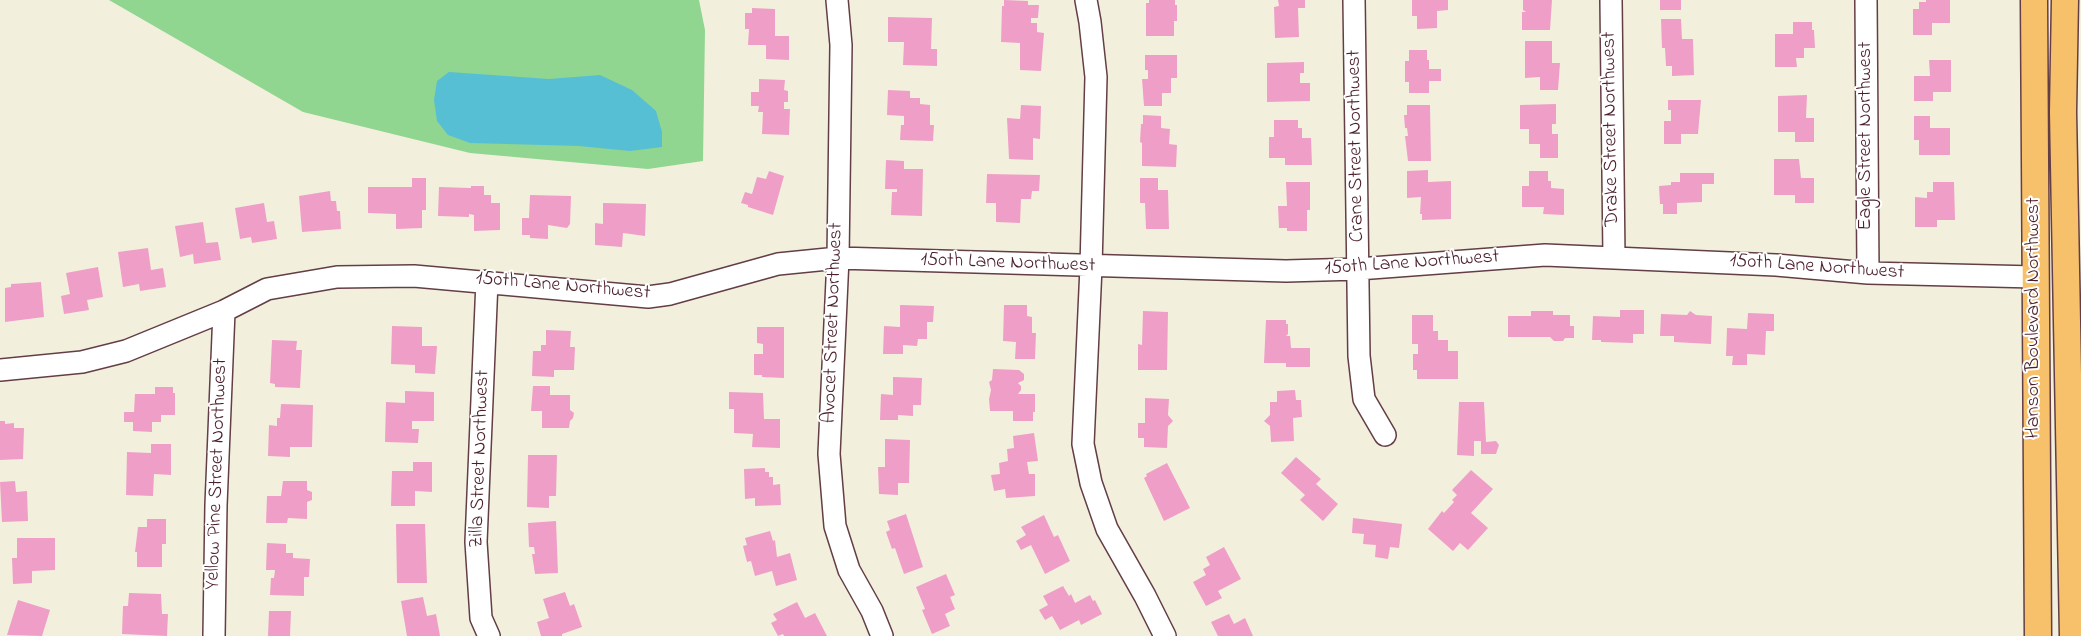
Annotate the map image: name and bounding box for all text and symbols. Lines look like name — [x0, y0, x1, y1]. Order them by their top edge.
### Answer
street label: Drake Street Northwest — [1598, 31, 1626, 227]
street label: Eagle Street Northwest — [1855, 41, 1879, 231]
street label: Crane Street Northwest — [1343, 50, 1371, 242]
street label: Hanson Boulevard Northwest — [2023, 197, 2047, 439]
street label: Avocet Street Northwest — [819, 222, 849, 424]
street label: 150th Lane Northwest — [1324, 246, 1500, 282]
street label: 150th Lane Northwest — [920, 249, 1096, 279]
street label: 150th Lane Northwest — [1729, 250, 1905, 286]
street label: 150th Lane Northwest — [475, 267, 651, 307]
street label: Yellow Pine Street Northwest — [202, 358, 234, 590]
street label: Zilla Street Northwest — [466, 370, 496, 548]

